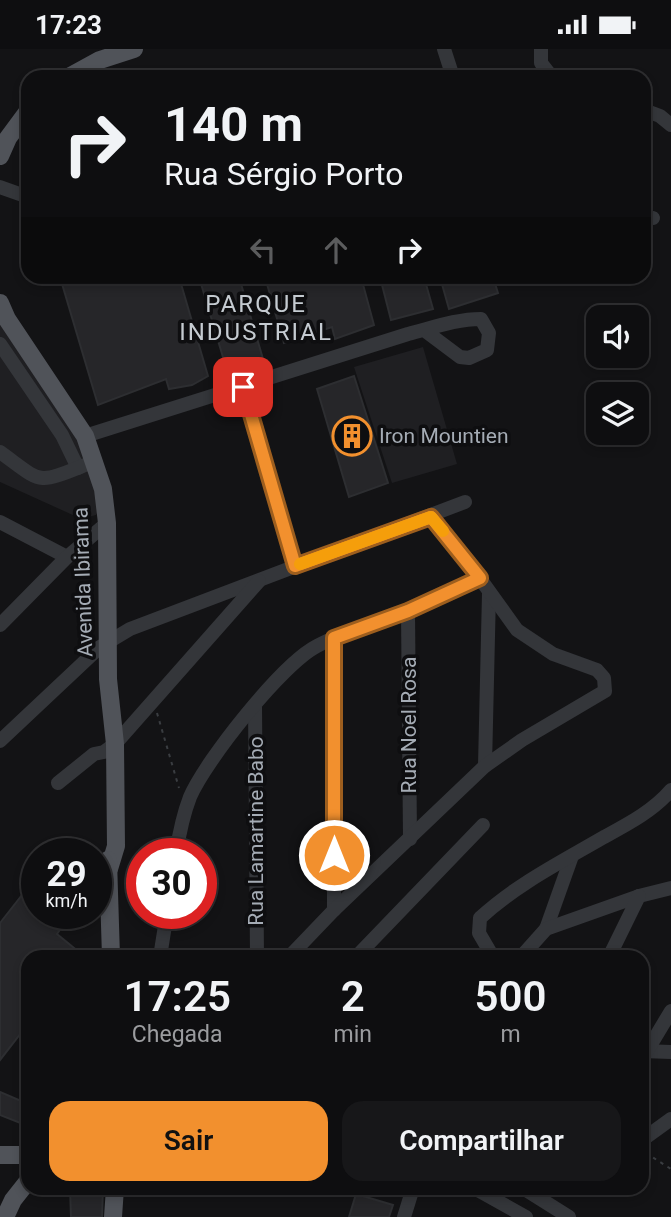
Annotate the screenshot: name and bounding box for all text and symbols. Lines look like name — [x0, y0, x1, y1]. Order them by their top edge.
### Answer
text: 17:23 — [35, 10, 102, 40]
text: 140 m — [164, 96, 303, 153]
icon: right — [49, 98, 140, 189]
text: Rua Sérgio Porto — [164, 155, 403, 193]
icon: left — [244, 231, 282, 269]
icon: ahead — [317, 231, 355, 269]
icon: right — [390, 231, 428, 269]
district label: PARQUE INDUSTRIAL — [179, 290, 333, 346]
map controls — [586, 305, 649, 445]
button: sound — [586, 305, 649, 368]
pin — [213, 357, 273, 417]
icon: arrive — [224, 368, 262, 406]
button: layers — [586, 382, 649, 445]
building icon: Iron Mountien — [331, 415, 373, 457]
place label: Iron Mountien — [379, 424, 509, 448]
street label: Avenida Ibirama — [68, 507, 98, 657]
street label: Rua Noel Rosa — [397, 657, 421, 793]
street label: Rua Lamartine Babo — [244, 736, 268, 926]
position arrow — [297, 818, 371, 892]
speed limit sign: 30 — [126, 838, 217, 929]
text: 29 — [46, 854, 87, 895]
text: km/h — [45, 890, 88, 911]
text: 17:25 — [124, 972, 231, 1021]
text: 2 — [341, 972, 365, 1021]
text: 500 — [474, 972, 546, 1021]
text: Chegada — [132, 1021, 223, 1048]
text: min — [333, 1021, 372, 1048]
text: m — [500, 1021, 521, 1048]
button: Sair — [49, 1101, 328, 1181]
button: Compartilhar — [342, 1101, 621, 1181]

